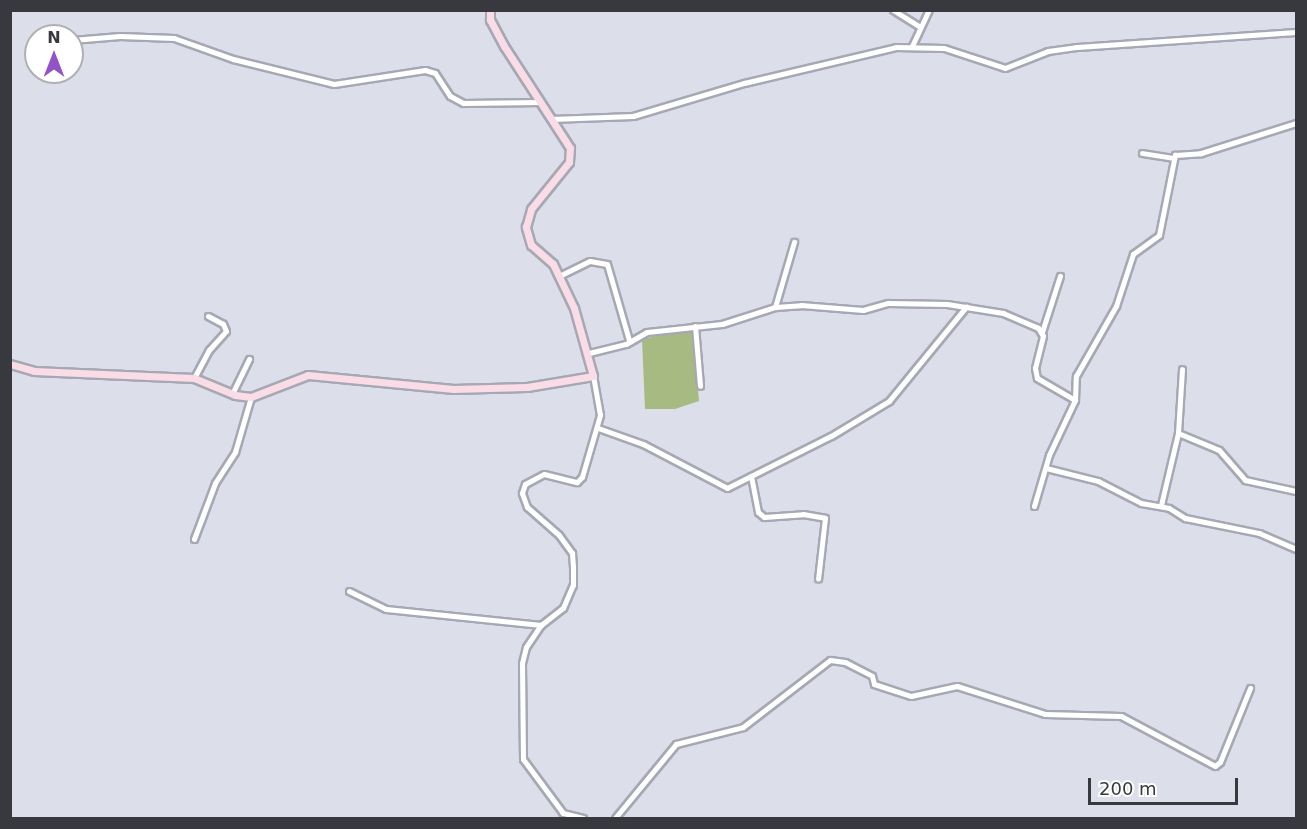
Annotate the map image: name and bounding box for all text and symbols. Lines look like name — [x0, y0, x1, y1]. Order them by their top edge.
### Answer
north arrow — [24, 24, 84, 84]
text: N — [47, 28, 61, 47]
scale bar — [1091, 766, 1241, 804]
text: 200 m — [1099, 778, 1157, 799]

